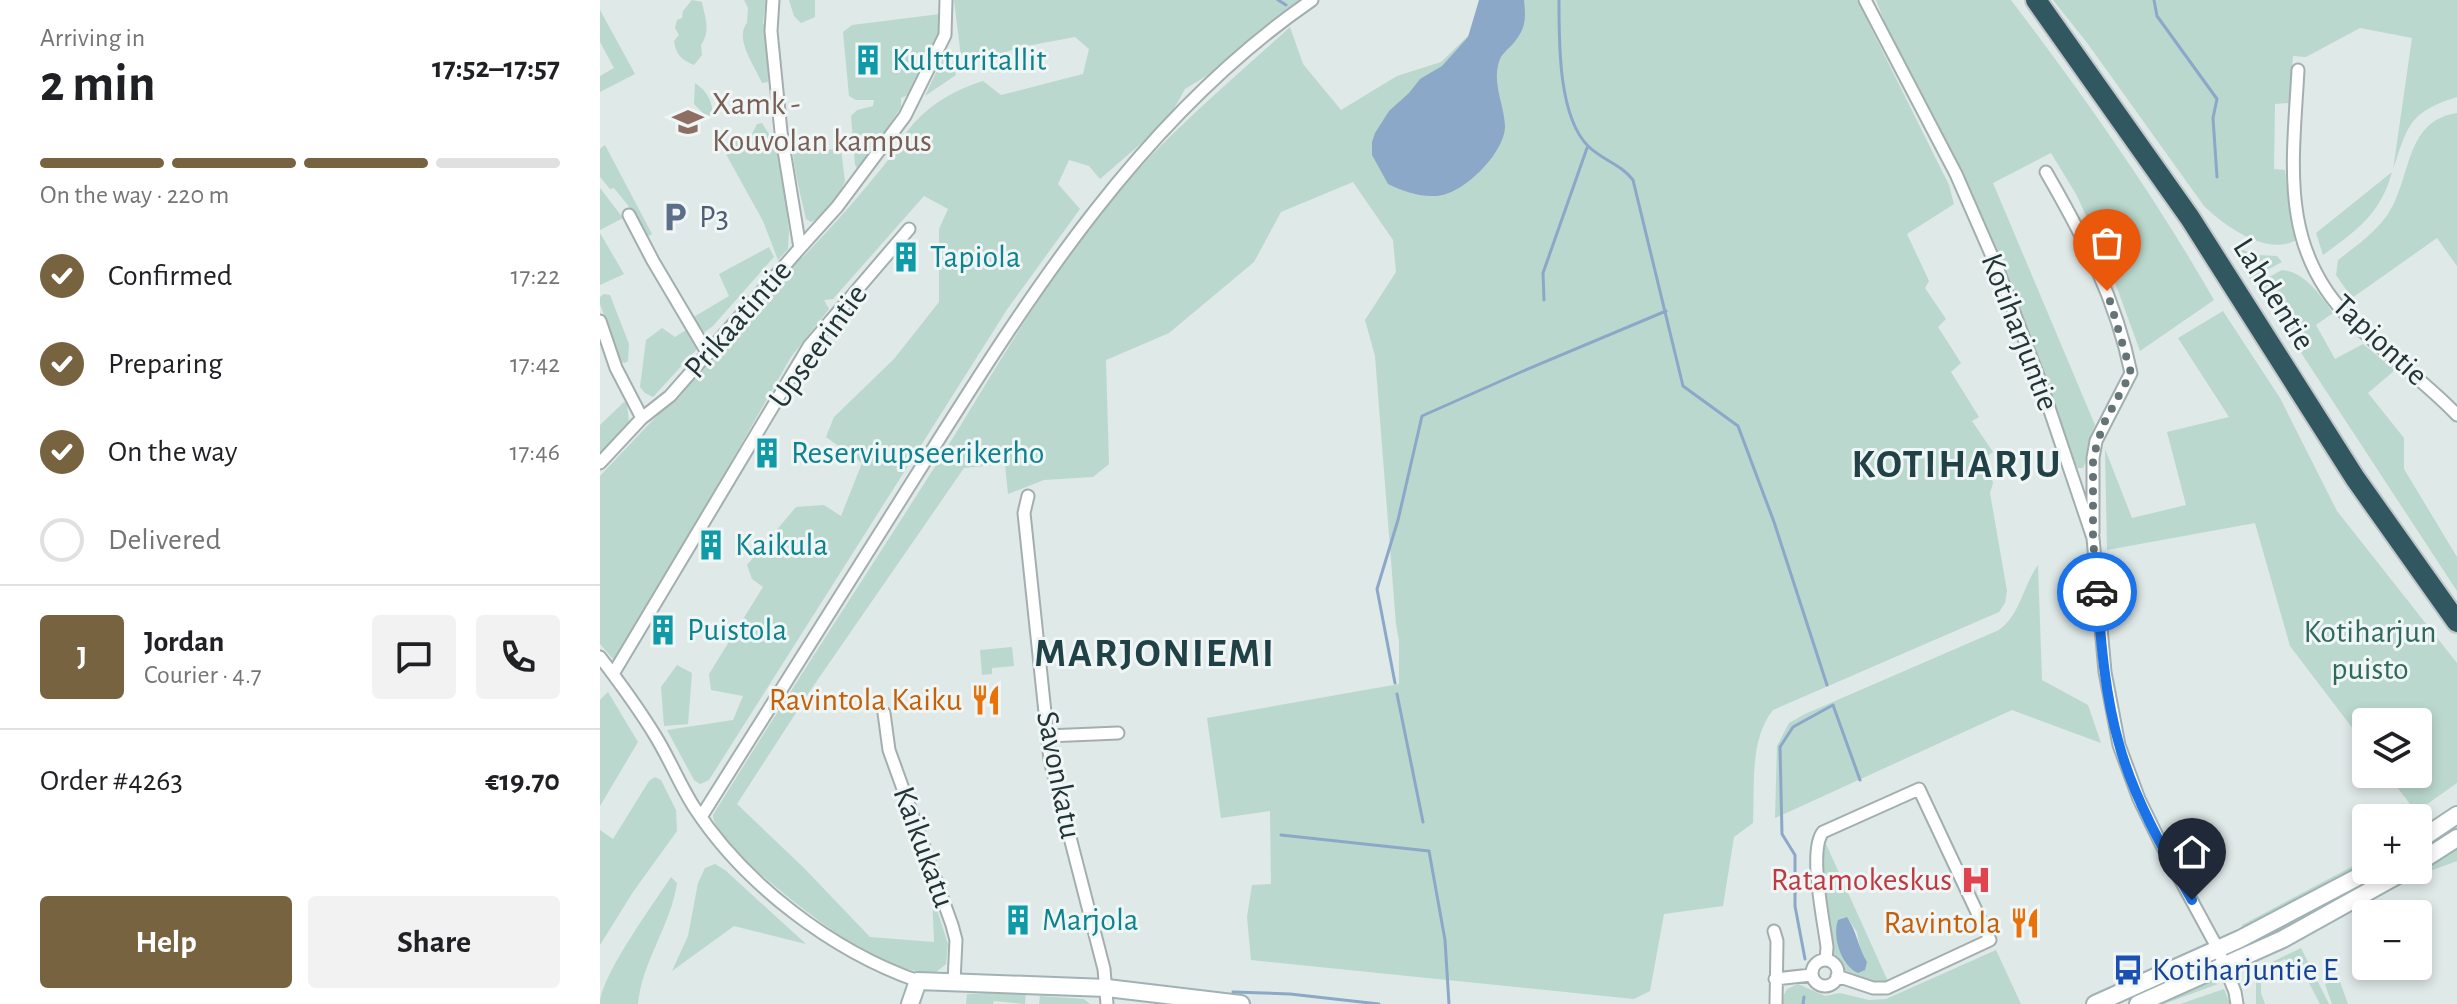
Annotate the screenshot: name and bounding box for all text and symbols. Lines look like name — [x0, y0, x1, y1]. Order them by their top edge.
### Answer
text: Arriving in — [40, 25, 145, 51]
building icon: Kultturitallit — [851, 43, 885, 77]
place label: Kultturitallit — [892, 44, 1046, 76]
text: 17:52–17:57 — [432, 53, 560, 83]
text: 2 min — [40, 58, 155, 110]
place label: Xamk - Kouvolan kampus — [712, 88, 932, 157]
school or university icon: Xamk - Kouvolan kampus — [671, 105, 705, 139]
text: On the way · 220 m — [40, 182, 229, 208]
parking icon: P3 — [658, 200, 692, 234]
place label: P3 — [699, 201, 729, 233]
pin — [2073, 209, 2141, 291]
icon: bag — [2085, 221, 2129, 265]
street label: Lahdentie — [2227, 232, 2321, 356]
building icon: Tapiola — [889, 240, 923, 274]
place label: Tapiola — [930, 241, 1021, 273]
street label: Kotiharjuntie — [1975, 249, 2065, 415]
icon: check — [40, 254, 84, 298]
street label: Prikaatintie — [678, 254, 798, 384]
text: Confirmed — [108, 261, 232, 291]
text: 17:22 — [511, 263, 560, 289]
street label: Upseerintie — [763, 278, 873, 414]
street label: Tapiontie — [2326, 288, 2434, 392]
icon: check — [40, 342, 84, 386]
text: Preparing — [108, 349, 223, 379]
text: 17:42 — [510, 351, 560, 377]
icon: check — [40, 430, 84, 474]
building icon: Reserviupseerikerho — [750, 436, 784, 470]
text: On the way — [108, 437, 237, 467]
place label: Reserviupseerikerho — [791, 437, 1045, 469]
text: 17:46 — [510, 439, 560, 465]
district label: KOTIHARJU — [1851, 445, 2063, 485]
text: Delivered — [108, 525, 221, 555]
building icon: Kaikula — [694, 528, 728, 562]
place label: Kaikula — [735, 529, 828, 561]
courier — [2057, 552, 2137, 632]
icon: car — [2075, 570, 2119, 614]
building icon: Puistola — [646, 613, 680, 647]
place label: Puistola — [687, 614, 787, 646]
button: chat — [372, 615, 456, 699]
button: phone — [476, 615, 560, 699]
park label: Kotiharjun puisto — [2304, 616, 2436, 685]
text: Jordan — [144, 627, 224, 657]
district label: MARJONIEMI — [1034, 634, 1276, 674]
text: J — [77, 642, 87, 672]
text: Courier · 4.7 — [144, 662, 262, 688]
restaurant icon: Ravintola Kaiku — [969, 683, 1003, 717]
place label: Ravintola Kaiku — [769, 684, 962, 716]
map controls — [2352, 708, 2432, 980]
button: layers — [2352, 708, 2432, 788]
street label: Savonkatu — [1031, 709, 1087, 841]
text: Order #4263 — [40, 766, 183, 796]
text: €19.70 — [485, 766, 560, 796]
street label: Kaikukatu — [887, 782, 961, 912]
button: + — [2352, 804, 2432, 884]
pin — [2158, 818, 2226, 900]
icon: home — [2170, 830, 2214, 874]
hospital icon: Ratamokeskus — [1959, 863, 1993, 897]
place label: Ratamokeskus — [1771, 864, 1952, 896]
button: Help — [40, 896, 292, 988]
button: Share — [308, 896, 560, 988]
button: − — [2352, 900, 2432, 980]
building icon: Marjola — [1001, 903, 1035, 937]
place label: Marjola — [1042, 904, 1139, 936]
restaurant icon: Ravintola — [2008, 906, 2042, 940]
place label: Ravintola — [1884, 907, 2001, 939]
bus stop icon: Kotiharjuntie E — [2111, 953, 2145, 987]
place label: Kotiharjuntie E — [2152, 954, 2338, 986]

